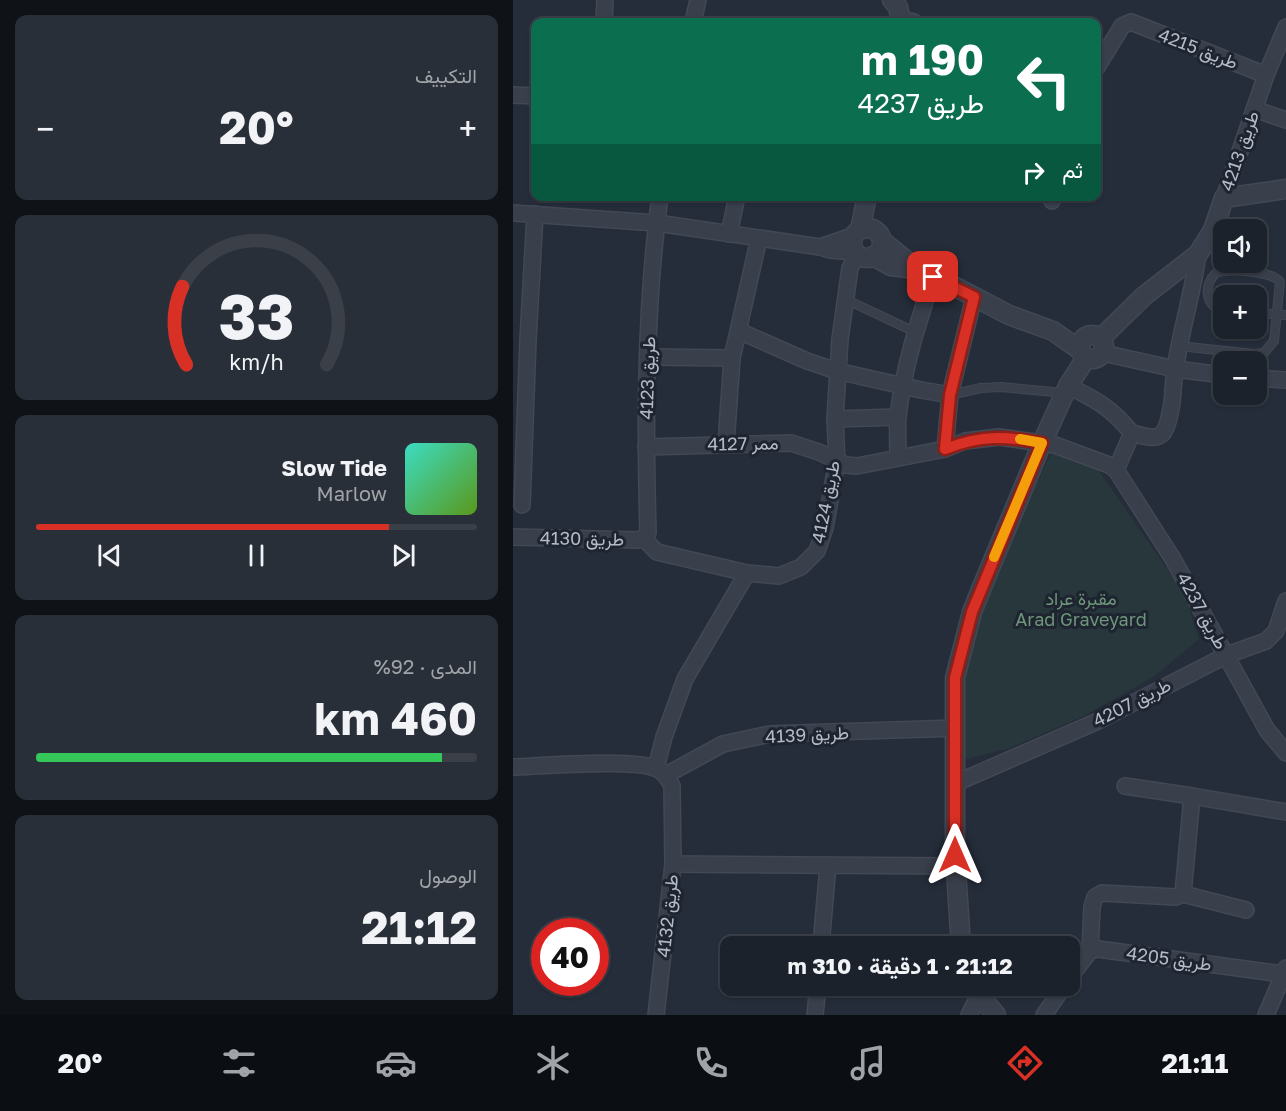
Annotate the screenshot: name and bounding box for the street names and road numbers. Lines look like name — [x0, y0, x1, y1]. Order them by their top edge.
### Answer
street label: طريق 4215 — [1155, 23, 1241, 74]
street label: طريق 4213 — [1215, 108, 1264, 194]
street label: طريق 4123 — [635, 336, 660, 420]
street label: ممر 4127 — [707, 431, 779, 456]
street label: طريق 4124 — [806, 459, 845, 545]
street label: طريق 4130 — [540, 526, 624, 551]
street label: طريق 4237 — [1172, 568, 1233, 653]
street label: طريق 4207 — [1089, 673, 1175, 732]
street label: طريق 4139 — [765, 721, 849, 748]
street label: طريق 4132 — [652, 873, 683, 959]
street label: طريق 4205 — [1125, 941, 1213, 976]

